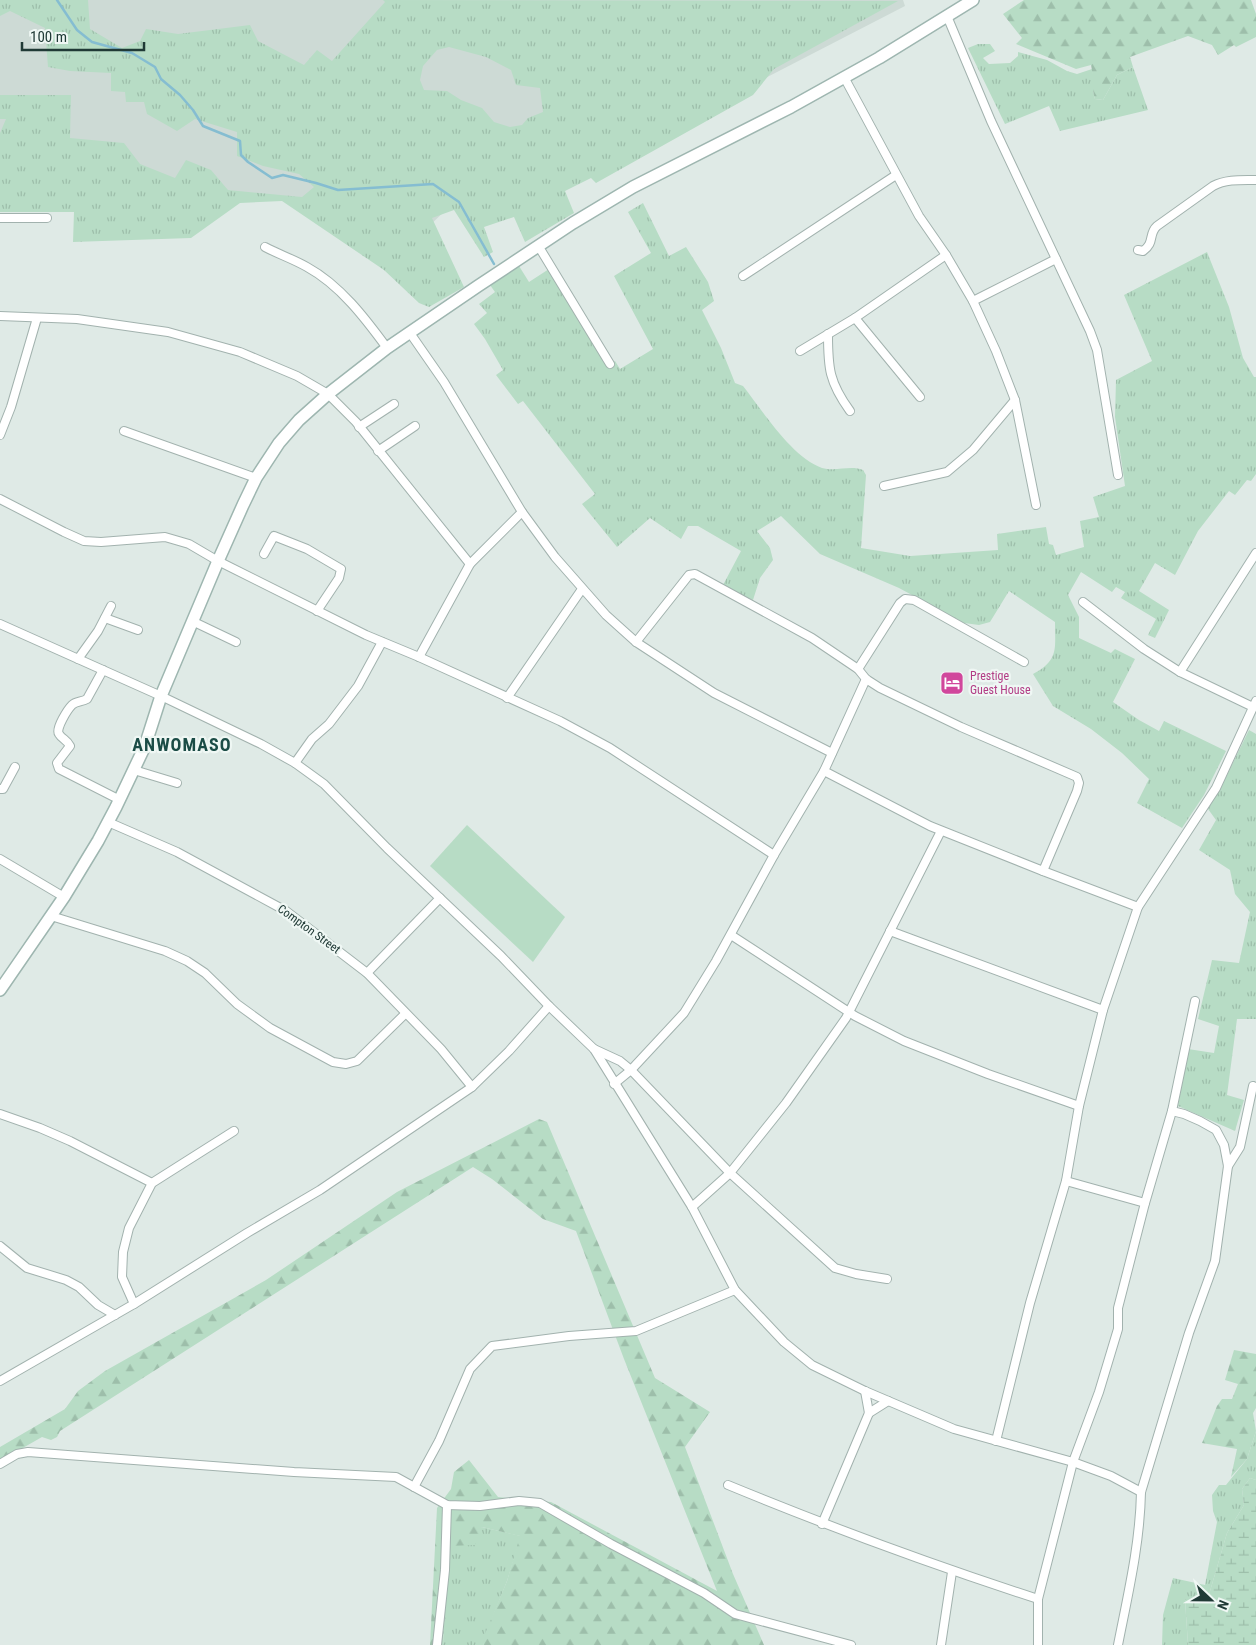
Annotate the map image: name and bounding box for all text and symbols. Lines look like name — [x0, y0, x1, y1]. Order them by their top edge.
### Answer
scale bar — [22, 20, 145, 52]
text: 100 m — [30, 28, 67, 46]
place label: Prestige Guest House — [970, 669, 1031, 697]
hotel icon: Prestige Guest House — [939, 670, 965, 696]
district label: ANWOMASO — [132, 734, 232, 755]
street label: Compton Street — [275, 902, 343, 957]
north arrow — [1186, 1575, 1236, 1625]
text: N — [1214, 1598, 1232, 1612]

